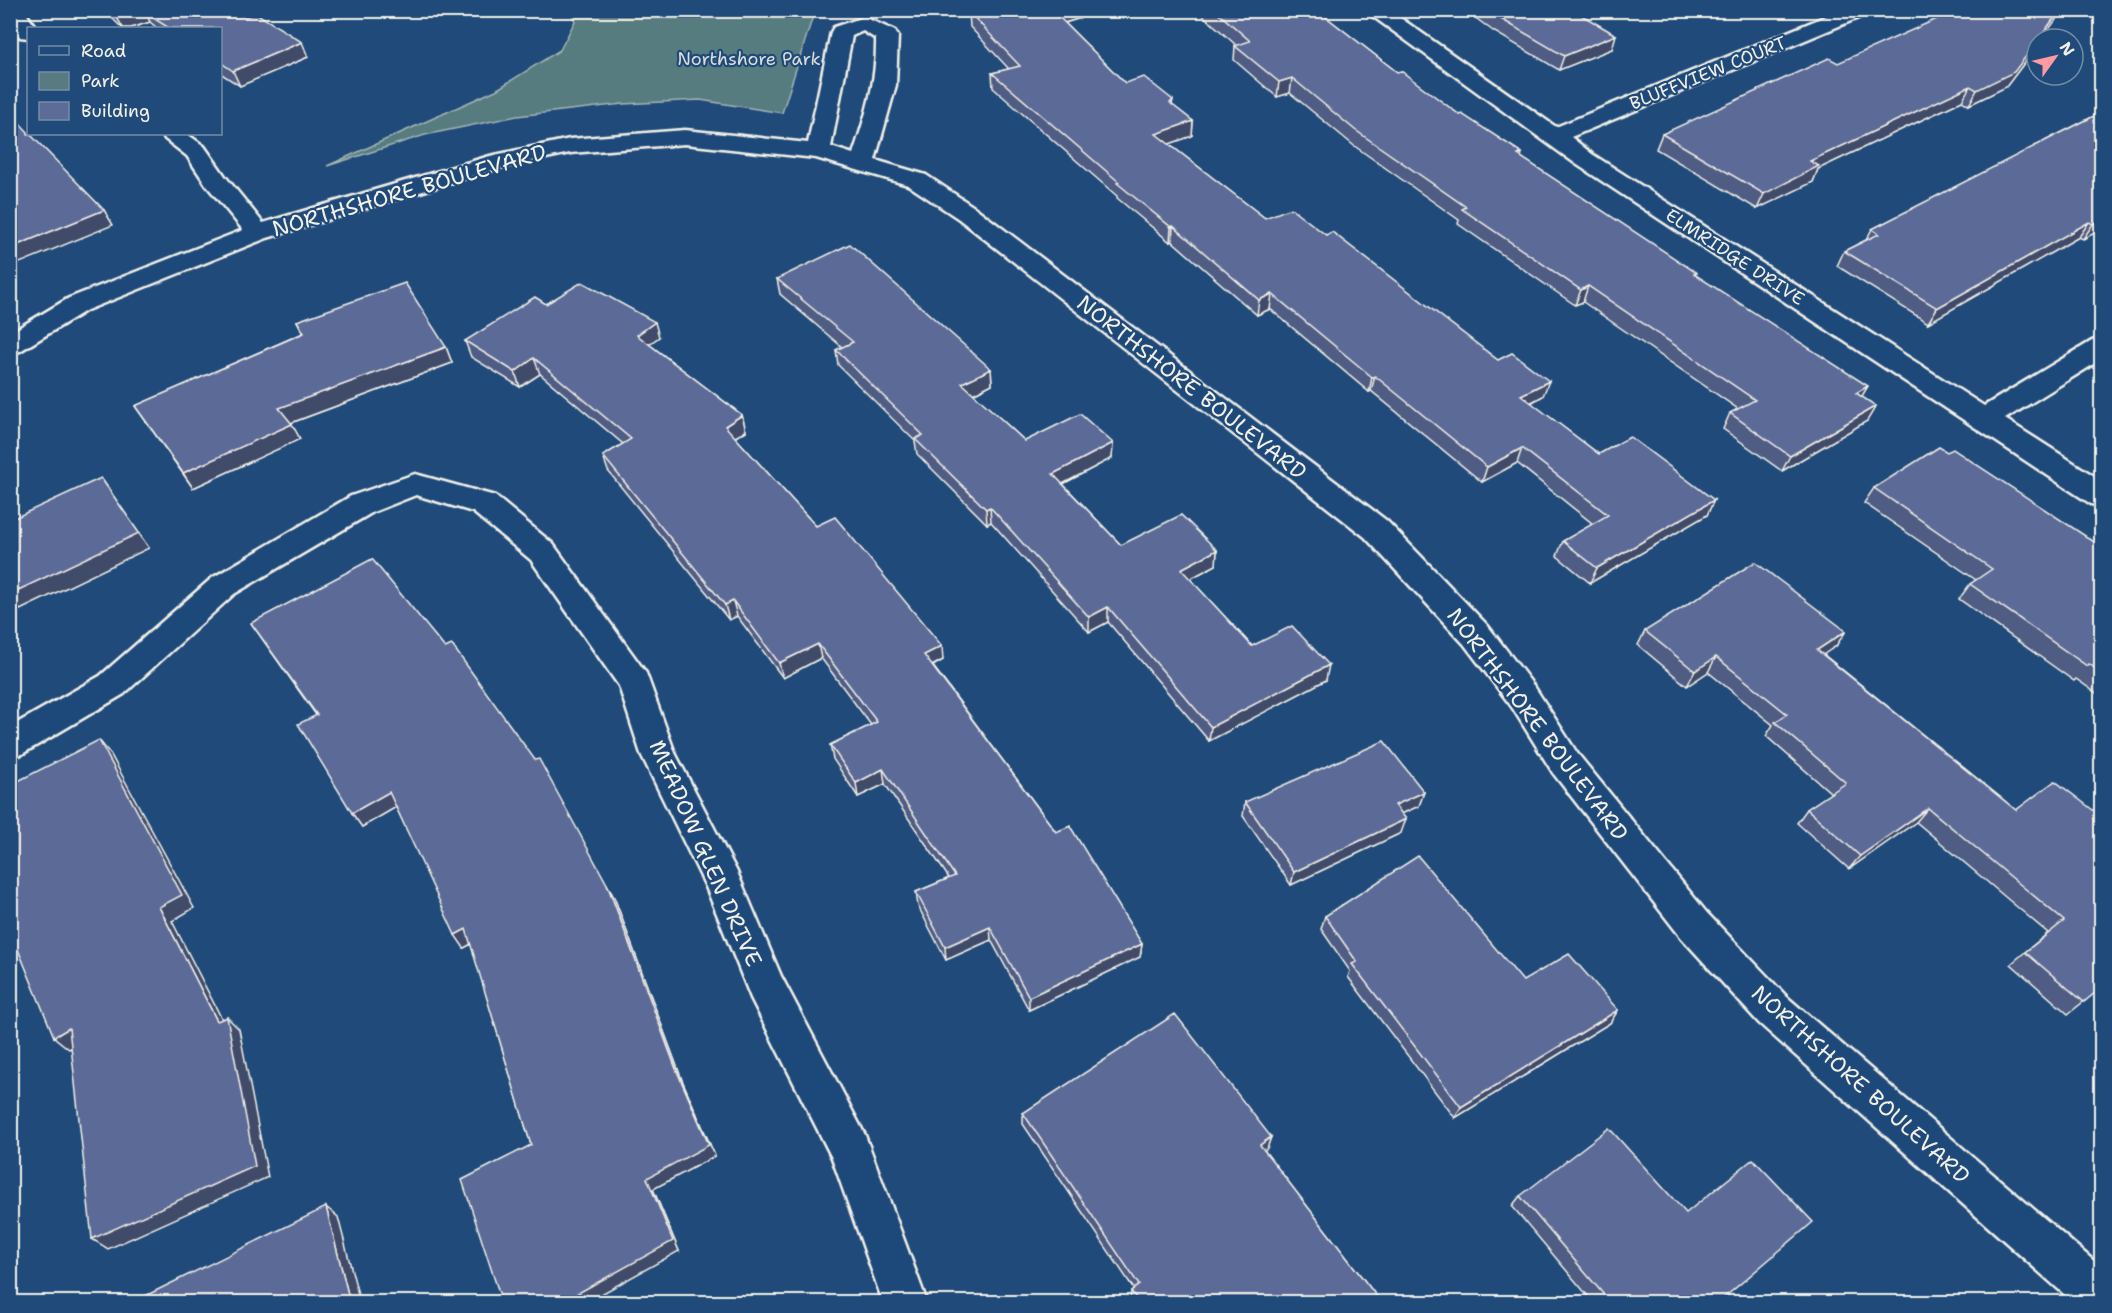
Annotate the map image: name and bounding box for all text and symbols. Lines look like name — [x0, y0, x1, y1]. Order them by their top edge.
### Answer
legend — [27, 27, 222, 135]
north arrow — [2025, 27, 2085, 87]
street label: BLUFFVIEW COURT — [1626, 31, 1790, 115]
text: N — [2055, 38, 2079, 60]
text: Road — [81, 39, 126, 63]
park label: Northshore Park — [677, 47, 821, 71]
text: Park — [81, 69, 120, 93]
text: Building — [81, 99, 150, 123]
street label: NORTHSHORE BOULEVARD — [269, 137, 550, 244]
street label: ELMRIDGE DRIVE — [1661, 203, 1809, 311]
street label: NORTHSHORE BOULEVARD — [1071, 289, 1313, 486]
street label: NORTHSHORE BOULEVARD — [1441, 602, 1635, 846]
street label: MEADOW GLEN DRIVE — [643, 735, 769, 971]
street label: NORTHSHORE BOULEVARD — [1745, 979, 1976, 1190]

